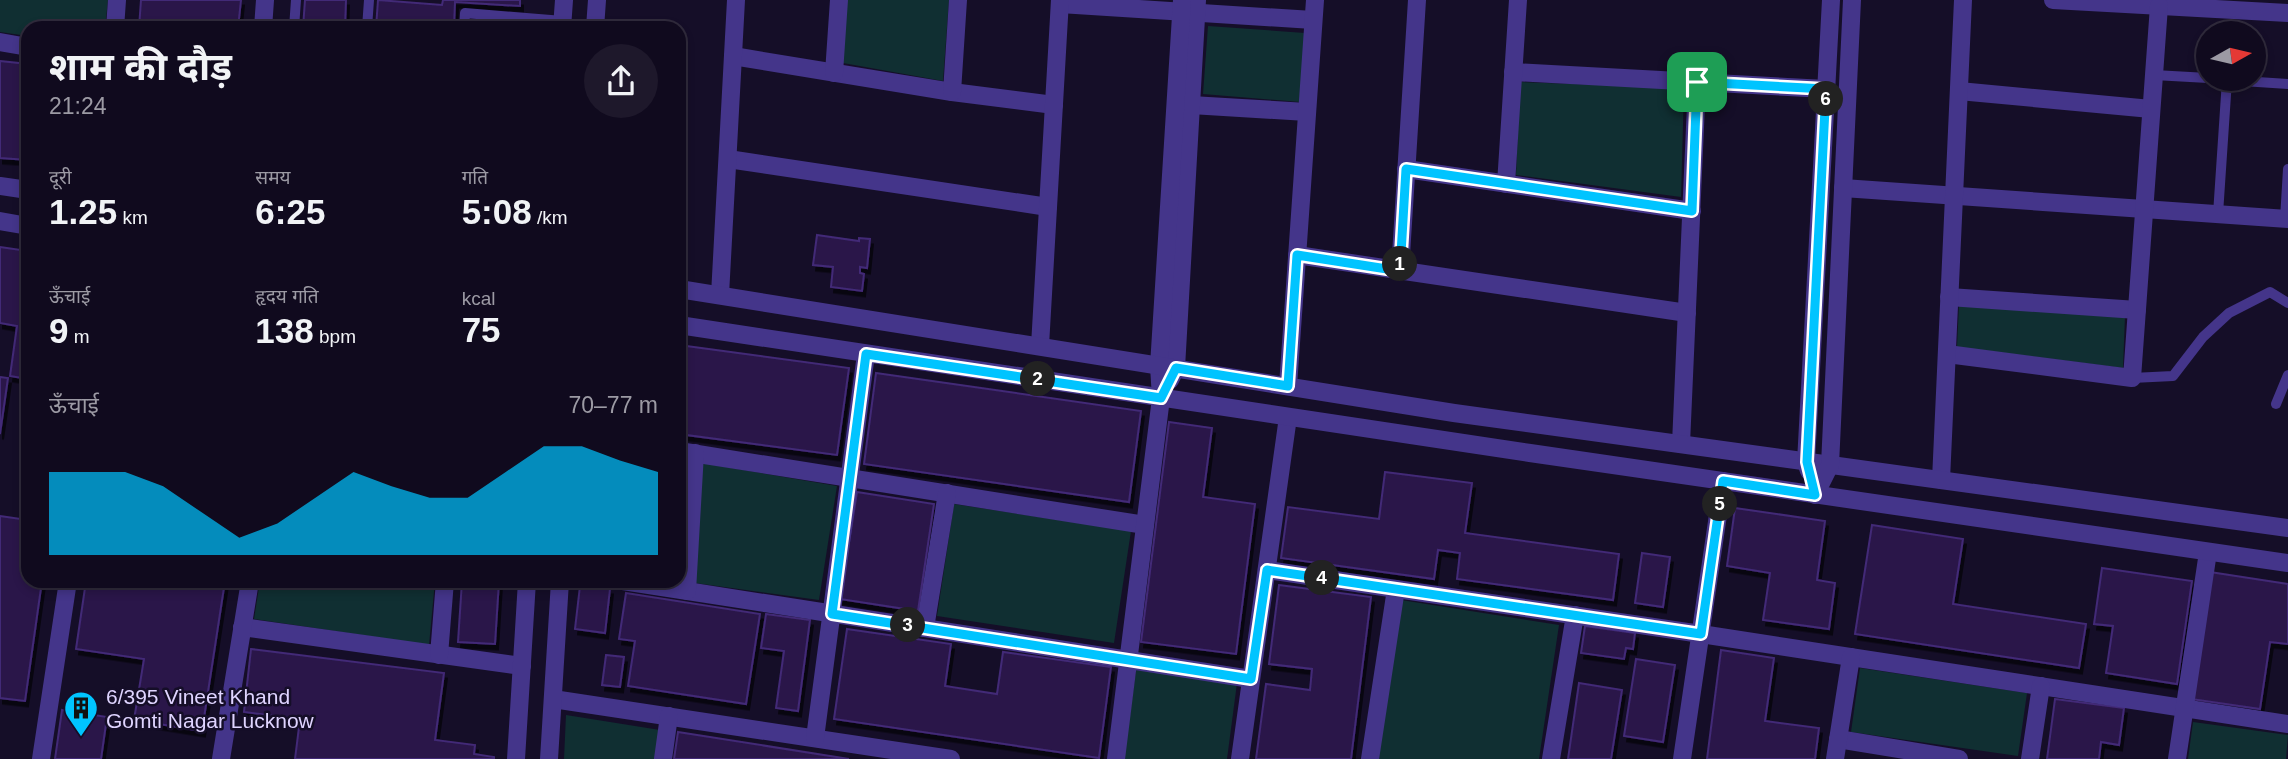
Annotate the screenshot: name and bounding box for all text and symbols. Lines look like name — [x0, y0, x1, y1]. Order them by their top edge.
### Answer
north arrow — [2196, 21, 2266, 91]
map controls — [2196, 21, 2266, 91]
button: share — [584, 44, 658, 118]
text: शाम की दौड़ — [49, 46, 232, 88]
pin — [1667, 52, 1727, 112]
icon: arrive — [1678, 63, 1716, 101]
pin: 6 — [1808, 82, 1843, 116]
text: 6 — [1820, 88, 1831, 109]
text: 21:24 — [49, 93, 107, 119]
text: दूरी — [49, 167, 72, 188]
text: समय — [255, 167, 291, 188]
text: गति — [462, 167, 488, 188]
text: 1.25 — [49, 192, 117, 231]
text: 6:25 — [255, 192, 325, 231]
text: 5:08 — [462, 192, 532, 231]
text: km — [117, 207, 148, 228]
text: /km — [532, 207, 568, 228]
pin: 1 — [1382, 246, 1418, 282]
text: 1 — [1394, 253, 1405, 274]
text: ऊँचाई — [49, 286, 90, 307]
text: हृदय गति — [255, 286, 319, 307]
text: kcal — [462, 288, 495, 309]
text: 75 — [462, 310, 501, 349]
text: 9 — [49, 311, 68, 350]
text: 138 — [255, 311, 314, 350]
text: m — [68, 326, 90, 347]
text: bpm — [314, 326, 356, 347]
pin: 2 — [1020, 362, 1056, 396]
text: 2 — [1032, 368, 1043, 389]
text: ऊँचाई — [49, 392, 99, 418]
text: 70–77 m — [568, 392, 658, 418]
pin: 5 — [1702, 486, 1738, 522]
text: 5 — [1714, 493, 1725, 514]
pin: 4 — [1304, 560, 1340, 596]
text: 4 — [1316, 567, 1327, 588]
pin: 3 — [890, 608, 926, 642]
text: 3 — [902, 614, 913, 635]
place label: 6/395 Vineet Khand Gomti Nagar Lucknow — [106, 685, 315, 732]
building icon: 6/395 Vineet Khand Gomti Nagar Lucknow — [62, 689, 100, 738]

